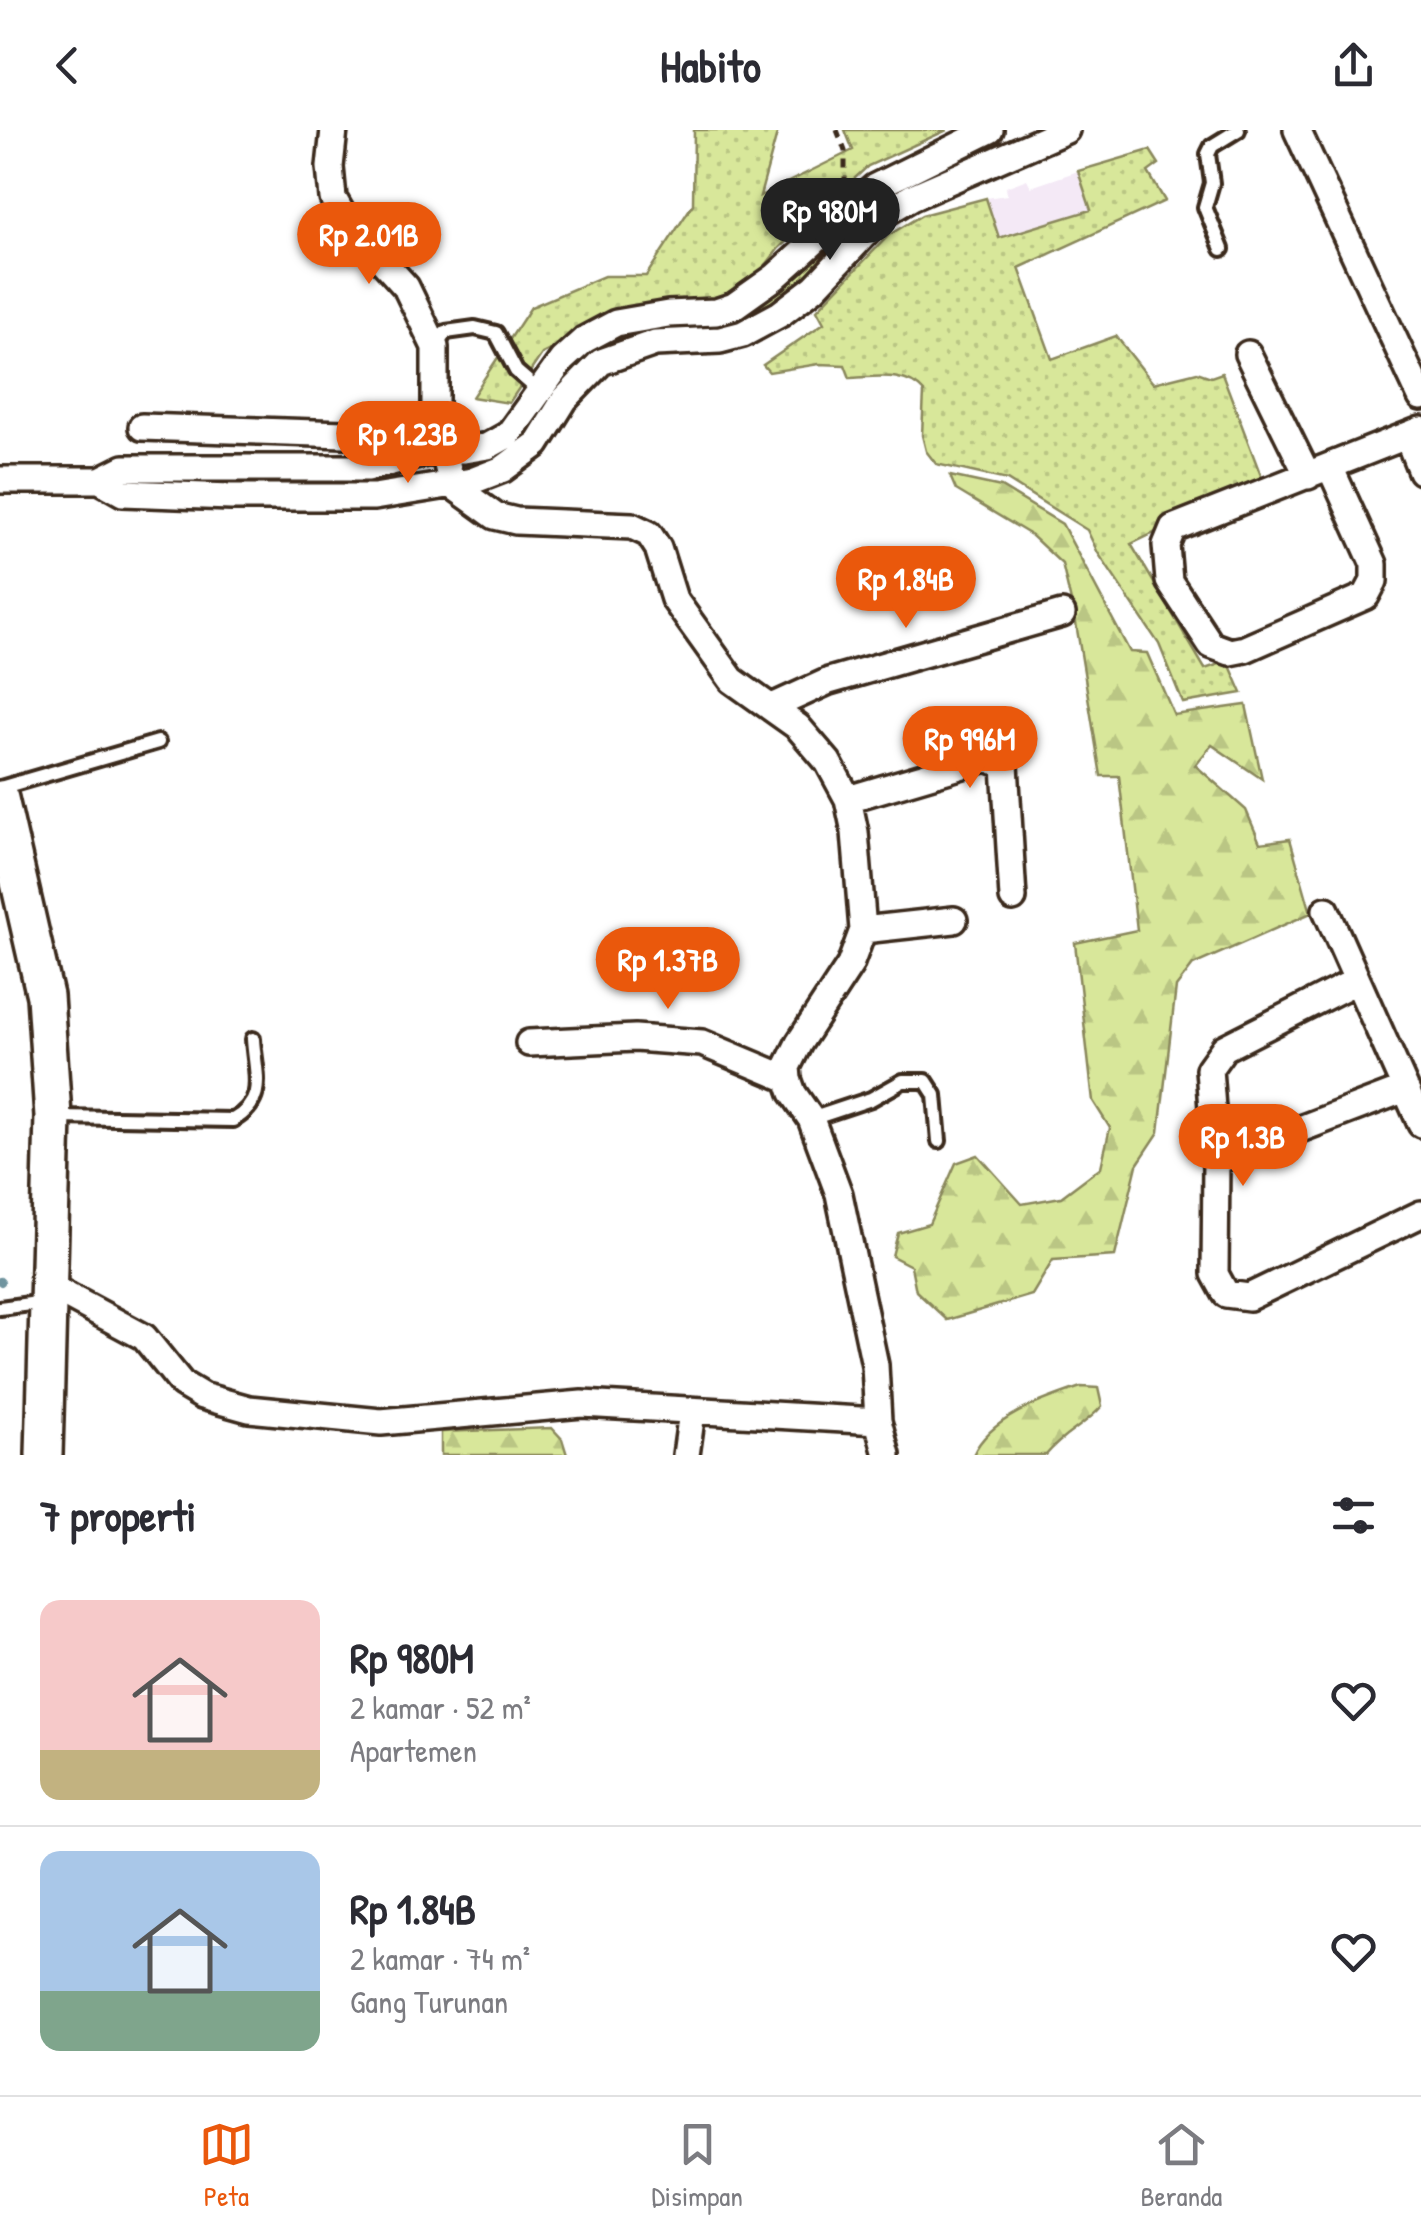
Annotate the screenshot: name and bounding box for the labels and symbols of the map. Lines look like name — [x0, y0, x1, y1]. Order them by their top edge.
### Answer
pin: Rp 980M — [738, 178, 922, 263]
pin: Rp 2.01B — [266, 202, 472, 287]
pin: Rp 1.23B — [305, 401, 511, 486]
pin: Rp 1.84B — [803, 546, 1009, 631]
pin: Rp 996M — [878, 706, 1062, 791]
pin: Rp 1.37B — [565, 927, 771, 1012]
pin: Rp 1.3B — [1151, 1104, 1335, 1189]

